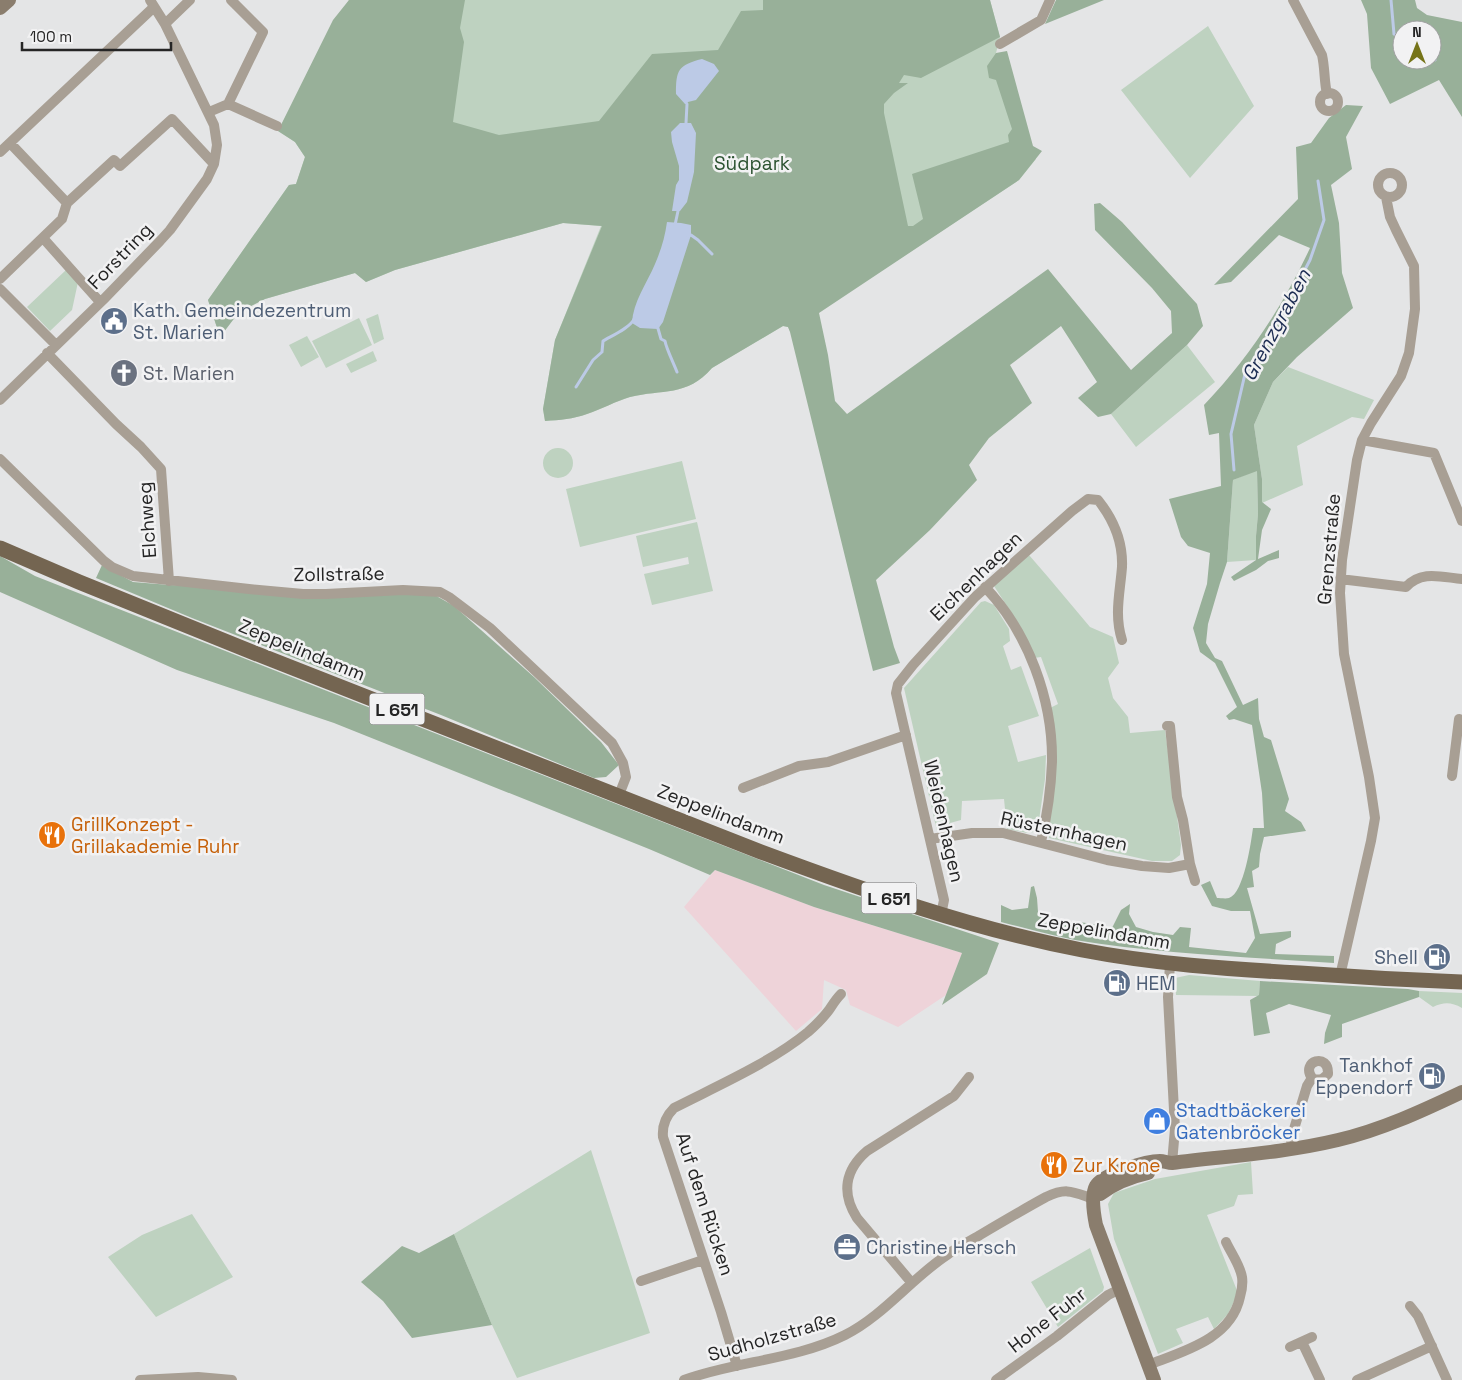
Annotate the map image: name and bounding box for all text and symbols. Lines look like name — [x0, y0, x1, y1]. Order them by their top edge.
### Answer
scale bar — [22, 20, 171, 52]
north arrow — [1392, 20, 1442, 70]
text: N — [1412, 23, 1422, 41]
text: 100 m — [30, 27, 72, 46]
park label: Südpark — [714, 151, 790, 176]
street label: Forstring — [82, 217, 158, 295]
water label: Grenzgraben — [1236, 264, 1317, 385]
place label: Kath. Gemeindezentrum St. Marien — [133, 298, 351, 345]
public building icon: Kath. Gemeindezentrum St. Marien — [99, 306, 129, 336]
church icon: St. Marien — [109, 358, 139, 388]
place label: St. Marien — [143, 361, 235, 386]
street label: Elchweg — [132, 481, 162, 559]
street label: Grenzstraße — [1312, 492, 1346, 606]
street label: Eichenhagen — [925, 526, 1027, 626]
street label: Zollstraße — [293, 561, 385, 587]
street label: Zeppelindamm — [235, 613, 369, 687]
road number: L 651 — [370, 694, 424, 724]
street label: Weidenhagen — [918, 757, 970, 885]
street label: Zeppelindamm — [654, 778, 788, 850]
street label: Rüsternhagen — [998, 805, 1130, 857]
place label: GrillKonzept - Grillakademie Ruhr — [71, 812, 239, 859]
restaurant icon: GrillKonzept - Grillakademie Ruhr — [37, 820, 67, 850]
road number: L 651 — [862, 882, 916, 914]
street label: Zeppelindamm — [1036, 907, 1172, 955]
fuel station icon: Shell — [1422, 942, 1452, 972]
place label: Shell — [1374, 945, 1418, 970]
fuel station icon: HEM — [1102, 968, 1132, 998]
place label: HEM — [1136, 971, 1176, 996]
place label: Tankhof Eppendorf — [1315, 1053, 1413, 1100]
fuel station icon: Tankhof Eppendorf — [1417, 1061, 1447, 1091]
place label: Stadtbäckerei Gatenbröcker — [1176, 1098, 1306, 1145]
shop icon: Stadtbäckerei Gatenbröcker — [1142, 1106, 1172, 1136]
street label: Auf dem Rücken — [670, 1129, 740, 1279]
restaurant icon: Zur Krone — [1039, 1150, 1069, 1180]
place label: Zur Krone — [1073, 1153, 1161, 1178]
office icon: Christine Hersch — [832, 1232, 862, 1262]
place label: Christine Hersch — [866, 1235, 1016, 1260]
street label: Hohe Fuhr — [1003, 1282, 1091, 1358]
street label: Sudholzstraße — [705, 1307, 839, 1367]

